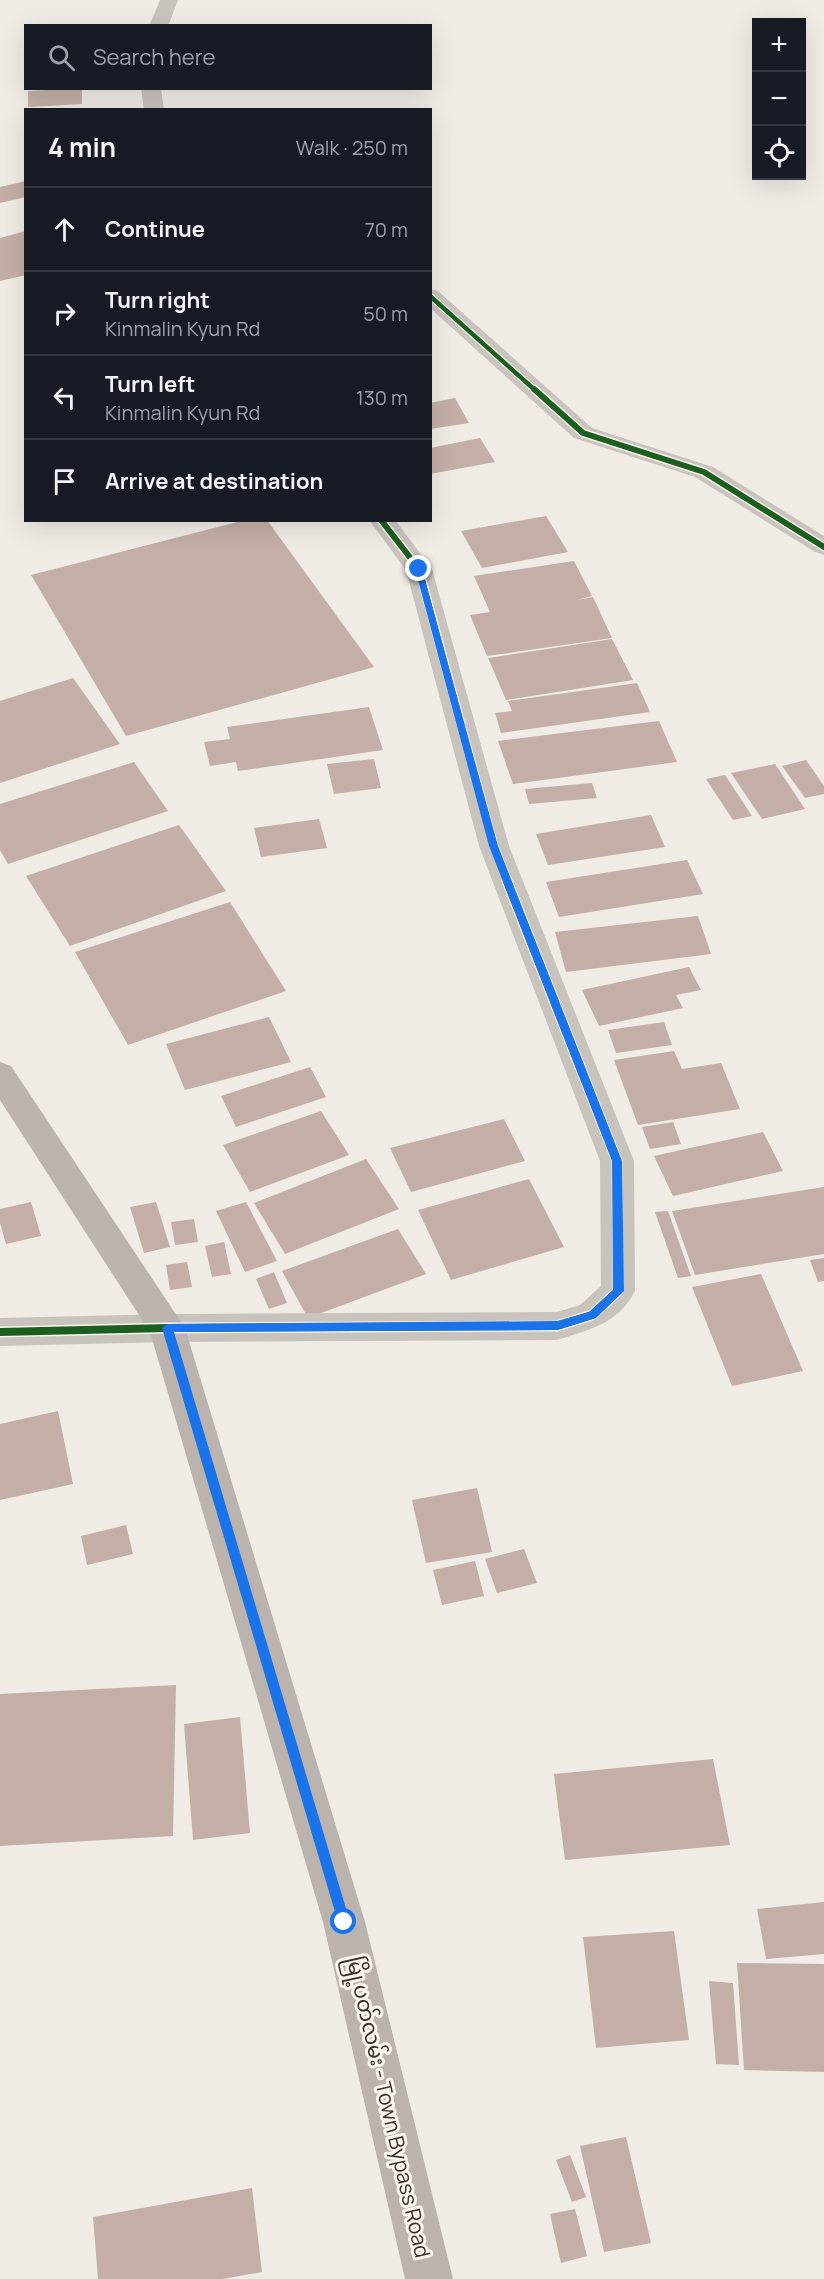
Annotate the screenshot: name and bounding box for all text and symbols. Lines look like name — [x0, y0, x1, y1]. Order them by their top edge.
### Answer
map controls — [752, 18, 806, 180]
button: + — [752, 18, 806, 72]
search box — [24, 24, 432, 90]
icon: search — [45, 41, 78, 74]
text: Search here — [93, 42, 215, 72]
button: − — [752, 72, 806, 126]
button: locate — [752, 126, 806, 180]
text: 4 min — [48, 129, 116, 165]
text: Walk · 250 m — [296, 134, 408, 161]
icon: ahead — [48, 213, 81, 246]
text: Continue — [105, 214, 205, 244]
text: 70 m — [365, 216, 408, 243]
text: Turn right — [105, 285, 210, 315]
icon: right — [48, 297, 81, 330]
text: 50 m — [363, 300, 408, 327]
text: Kinmalin Kyun Rd — [105, 315, 260, 342]
text: Turn left — [105, 369, 195, 399]
icon: left — [48, 381, 81, 414]
text: 130 m — [356, 384, 408, 411]
text: Kinmalin Kyun Rd — [105, 399, 260, 426]
icon: arrive — [48, 465, 81, 498]
text: Arrive at destination — [105, 466, 323, 496]
route end — [405, 555, 431, 581]
route start — [330, 1908, 356, 1934]
street label: မြို့ပတ်လမ်း - Town Bypass Road — [337, 1953, 438, 2261]

